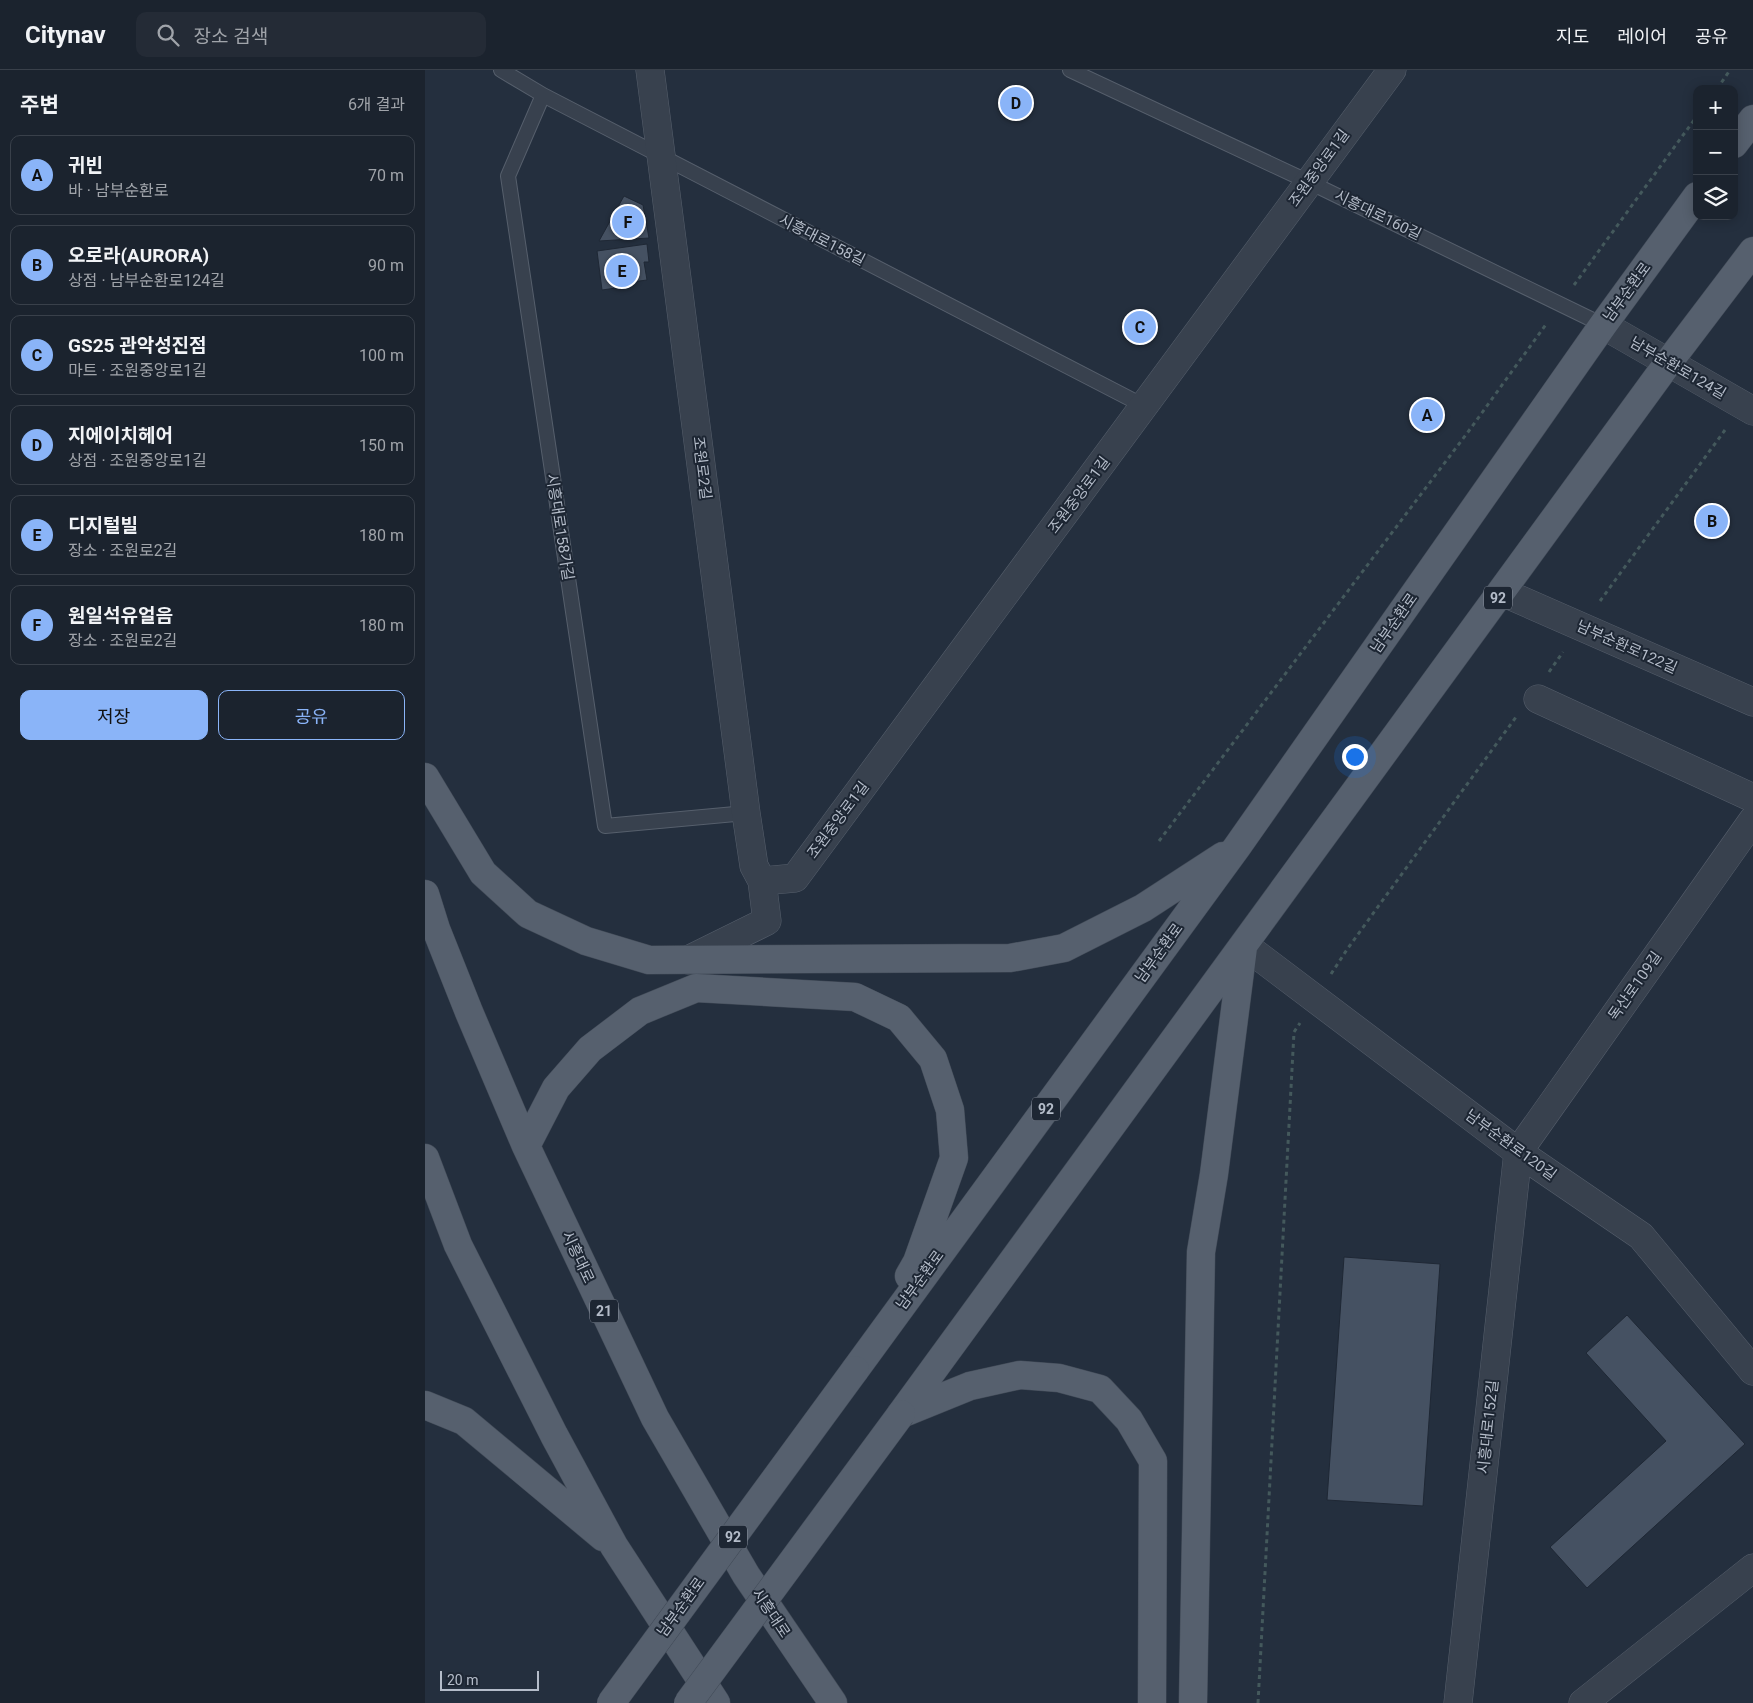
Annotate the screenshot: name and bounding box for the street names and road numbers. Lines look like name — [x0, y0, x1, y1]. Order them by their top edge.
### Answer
street label: 조원중앙로1길 — [1285, 126, 1353, 210]
street label: 시흥대로160길 — [1332, 186, 1424, 244]
street label: 시흥대로158길 — [776, 211, 868, 269]
street label: 남부순환로 — [1599, 259, 1655, 325]
street label: 남부순환로124길 — [1627, 333, 1729, 403]
street label: 조원로2길 — [689, 435, 715, 501]
street label: 조원중앙로1길 — [1044, 453, 1114, 537]
street label: 시흥대로158가길 — [543, 472, 577, 582]
road number: 92 — [1484, 586, 1512, 610]
street label: 남부순환로 — [1367, 590, 1421, 656]
street label: 남부순환로122길 — [1574, 617, 1680, 677]
street label: 조원중앙로1길 — [803, 778, 873, 862]
street label: 남부순환로 — [1131, 920, 1187, 986]
street label: 독산로109길 — [1605, 948, 1665, 1024]
road number: 92 — [1032, 1098, 1060, 1120]
street label: 남부순환로120길 — [1462, 1106, 1560, 1184]
street label: 시흥대로 — [558, 1228, 598, 1286]
street label: 남부순환로 — [892, 1247, 948, 1313]
road number: 21 — [590, 1300, 618, 1322]
street label: 시흥대로152길 — [1474, 1379, 1502, 1475]
road number: 92 — [719, 1525, 747, 1548]
street label: 남부순환로 — [653, 1574, 709, 1640]
street label: 시흥대로 — [748, 1585, 794, 1641]

